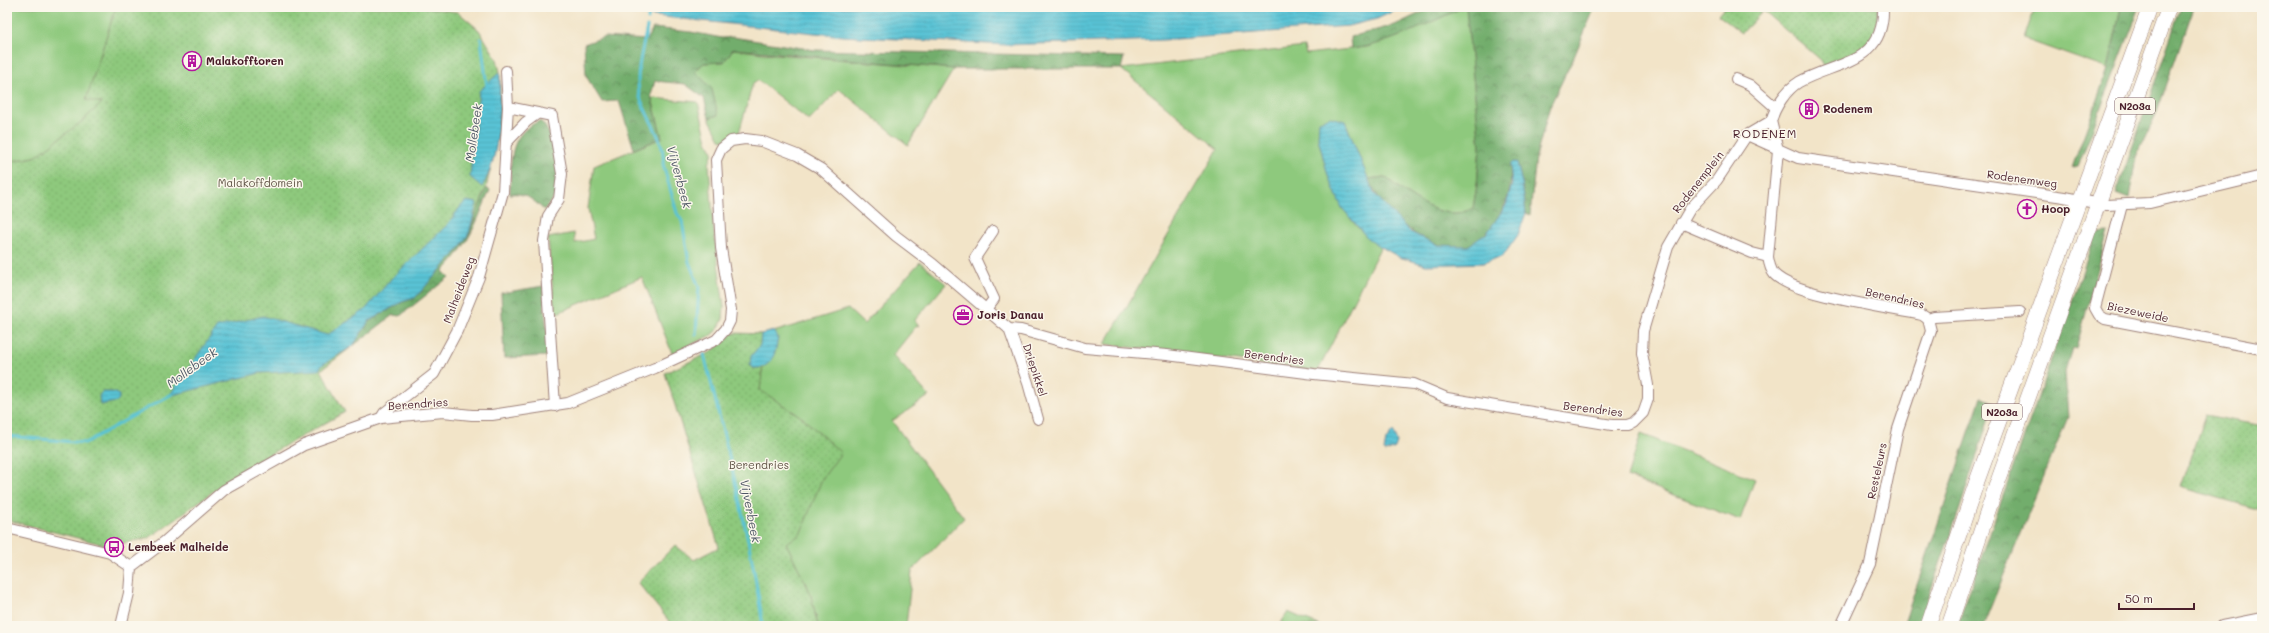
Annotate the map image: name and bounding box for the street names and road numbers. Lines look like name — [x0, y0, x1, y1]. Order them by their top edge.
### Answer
road number: N203a — [2115, 98, 2155, 114]
street label: Rodenemplein — [1669, 148, 1727, 216]
street label: Rodenemweg — [1986, 166, 2058, 191]
street label: Malheideweg — [439, 254, 478, 325]
street label: Berendries — [1864, 283, 1926, 312]
street label: Biezeweide — [2106, 298, 2170, 325]
street label: Driepikkel — [1020, 342, 1051, 398]
street label: Berendries — [1243, 345, 1305, 368]
street label: Berendries — [387, 394, 448, 413]
street label: Berendries — [1562, 397, 1624, 420]
road number: N203a — [1982, 404, 2022, 420]
street label: Resteleurs — [1863, 441, 1890, 500]

